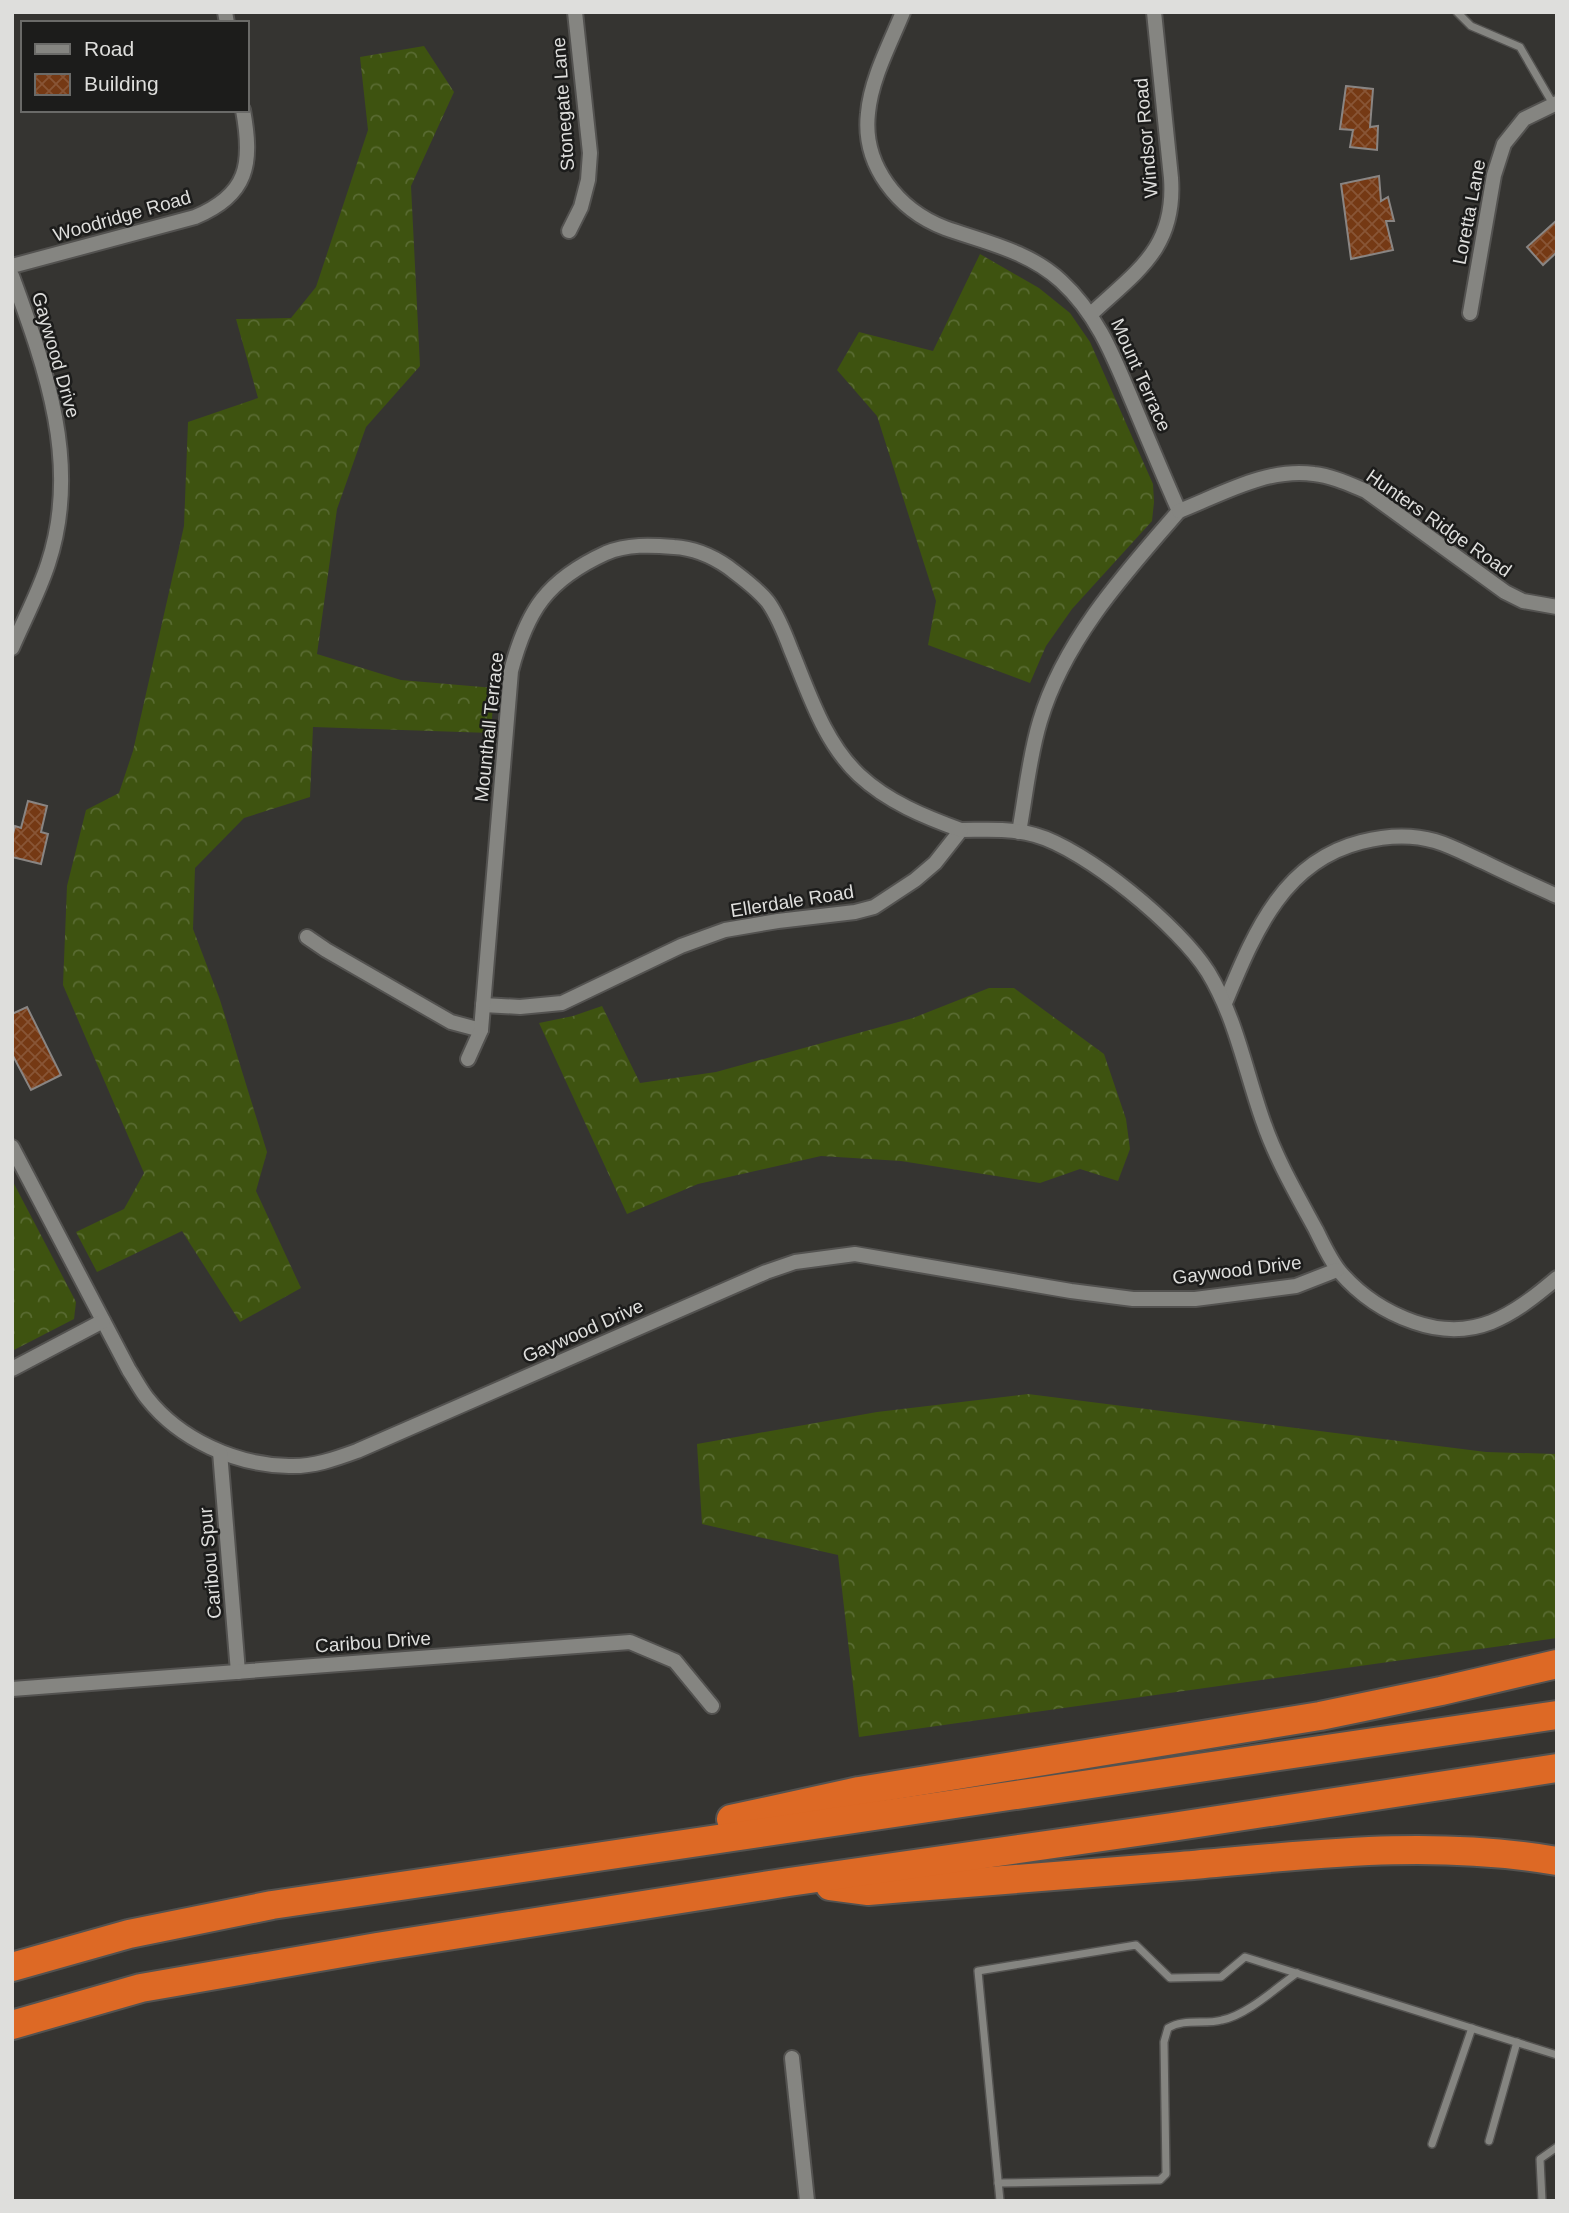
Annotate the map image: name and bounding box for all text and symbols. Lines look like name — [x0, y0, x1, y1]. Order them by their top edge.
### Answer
legend — [21, 21, 248, 112]
street label: Stonegate Lane — [548, 36, 578, 172]
text: Road — [84, 37, 134, 60]
text: Building — [84, 72, 159, 95]
street label: Windsor Road — [1130, 77, 1162, 199]
street label: Loretta Lane — [1449, 158, 1489, 266]
street label: Woodridge Road — [51, 186, 193, 246]
street label: Gaywood Drive — [28, 290, 84, 420]
street label: Mount Terrace — [1107, 315, 1175, 435]
street label: Hunters Ridge Road — [1362, 465, 1516, 581]
street label: Mounthall Terrace — [471, 651, 507, 803]
street label: Ellerdale Road — [729, 881, 855, 921]
street label: Gaywood Drive — [1171, 1252, 1303, 1288]
street label: Gaywood Drive — [519, 1295, 647, 1367]
street label: Caribou Spur — [195, 1506, 225, 1620]
street label: Caribou Drive — [314, 1627, 432, 1657]

